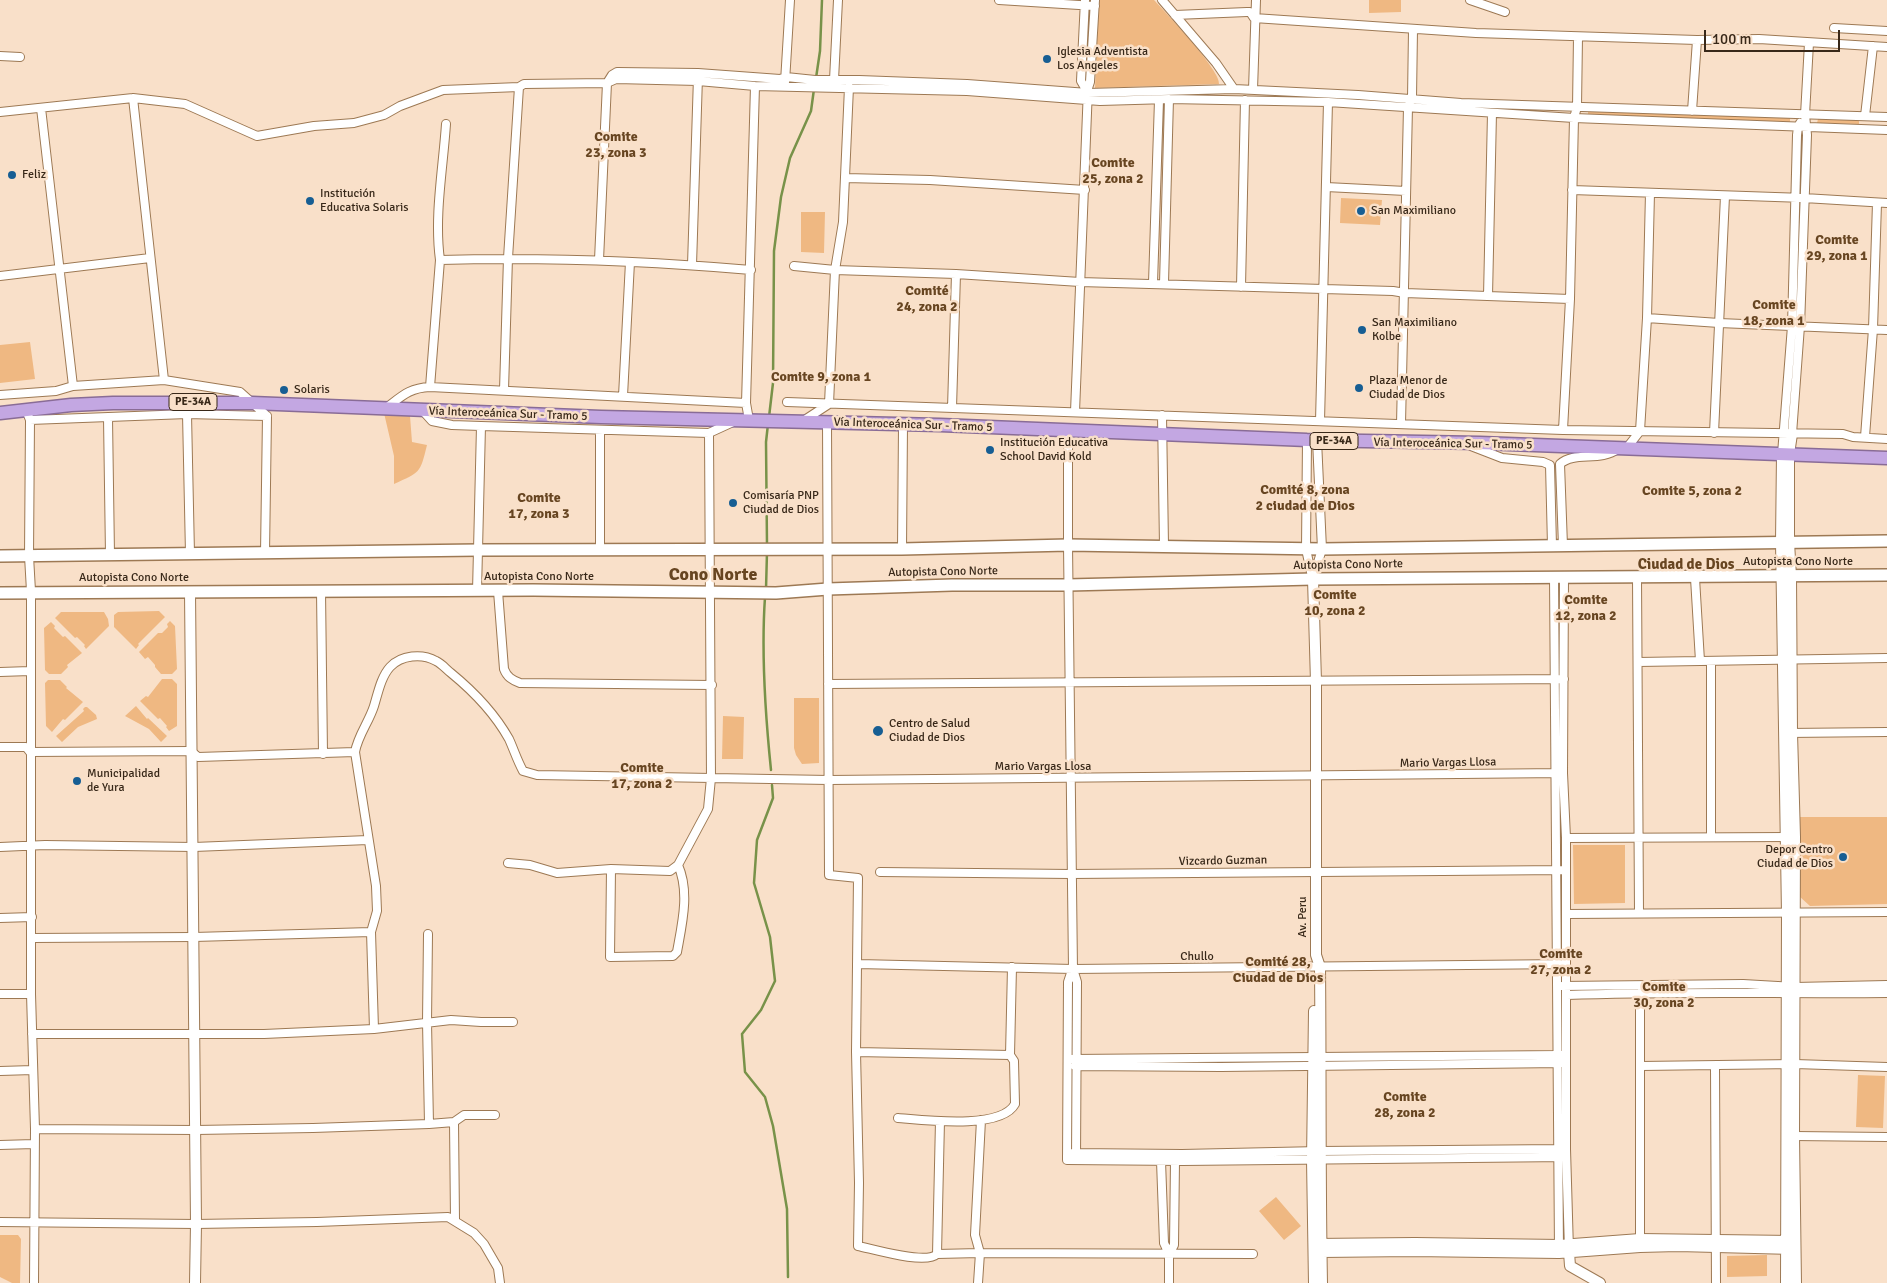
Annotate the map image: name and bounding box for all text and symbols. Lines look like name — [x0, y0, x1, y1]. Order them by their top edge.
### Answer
scale bar — [1707, 20, 1843, 52]
text: 100 m — [1712, 30, 1752, 48]
place label: Iglesia Adventista Los Angeles — [1057, 45, 1148, 73]
marker: Iglesia Adventista Los Angeles — [1041, 53, 1053, 65]
district label: Comite 23, zona 3 — [585, 129, 647, 162]
district label: Comite 25, zona 2 — [1082, 155, 1144, 188]
place label: Feliz — [22, 168, 46, 182]
marker: Feliz — [6, 169, 18, 181]
place label: Institución Educativa Solaris — [320, 187, 408, 215]
marker: Institución Educativa Solaris — [304, 195, 316, 207]
place label: San Maximiliano — [1371, 204, 1456, 218]
marker: San Maximiliano — [1355, 205, 1367, 217]
district label: Comite 29, zona 1 — [1806, 232, 1868, 264]
district label: Comité 24, zona 2 — [896, 283, 958, 316]
district label: Comite 18, zona 1 — [1743, 297, 1805, 330]
place label: San Maximiliano Kolbe — [1372, 316, 1457, 344]
marker: San Maximiliano Kolbe — [1356, 324, 1368, 336]
district label: Comite 9, zona 1 — [771, 369, 871, 385]
place label: Plaza Menor de Ciudad de Dios — [1369, 374, 1447, 402]
marker: Plaza Menor de Ciudad de Dios — [1353, 382, 1365, 394]
place label: Solaris — [294, 383, 330, 397]
marker: Solaris — [278, 384, 290, 396]
road number: PE-34A — [169, 394, 217, 411]
street label: Vía Interoceánica Sur - Tramo 5 — [428, 404, 588, 424]
street label: Vía Interoceánica Sur - Tramo 5 — [833, 415, 993, 435]
road number: PE-34A — [1310, 432, 1358, 450]
street label: Vía Interoceánica Sur - Tramo 5 — [1373, 435, 1533, 453]
place label: Institución Educativa School David Kold — [1000, 436, 1108, 464]
marker: Institución Educativa School David Kold — [984, 444, 996, 456]
district label: Comité 8, zona 2 ciudad de Dios — [1255, 482, 1355, 514]
district label: Comite 5, zona 2 — [1642, 483, 1742, 499]
place label: Comisaría PNP Ciudad de Dios — [743, 489, 819, 517]
district label: Comite 17, zona 3 — [508, 490, 570, 522]
marker: Comisaría PNP Ciudad de Dios — [727, 497, 739, 509]
street label: Autopista Cono Norte — [1743, 555, 1853, 569]
district label: Ciudad de Dios — [1638, 556, 1734, 574]
street label: Autopista Cono Norte — [1293, 557, 1403, 573]
district label: Cono Norte — [669, 564, 757, 586]
street label: Autopista Cono Norte — [888, 564, 998, 580]
street label: Autopista Cono Norte — [484, 570, 594, 584]
street label: Autopista Cono Norte — [79, 571, 189, 585]
district label: Comite 10, zona 2 — [1304, 587, 1366, 620]
district label: Comite 12, zona 2 — [1555, 592, 1617, 624]
place label: Centro de Salud Ciudad de Dios — [889, 717, 970, 745]
marker: Centro de Salud Ciudad de Dios — [871, 724, 885, 738]
street label: Mario Vargas Llosa — [1399, 755, 1497, 771]
district label: Comite 17, zona 2 — [611, 760, 673, 792]
street label: Mario Vargas Llosa — [995, 760, 1091, 774]
place label: Municipalidad de Yura — [87, 767, 160, 795]
marker: Municipalidad de Yura — [71, 775, 83, 787]
place label: Depor Centro Ciudad de Dios — [1757, 843, 1833, 871]
marker: Depor Centro Ciudad de Dios — [1837, 851, 1849, 863]
street label: Vizcardo Guzman — [1179, 853, 1267, 869]
street label: Av. Peru — [1296, 896, 1310, 938]
district label: Comite 27, zona 2 — [1530, 946, 1592, 979]
street label: Chullo — [1180, 950, 1214, 964]
district label: Comité 28, Ciudad de Dios — [1233, 954, 1323, 986]
district label: Comite 30, zona 2 — [1633, 979, 1695, 1012]
district label: Comite 28, zona 2 — [1374, 1089, 1436, 1122]

